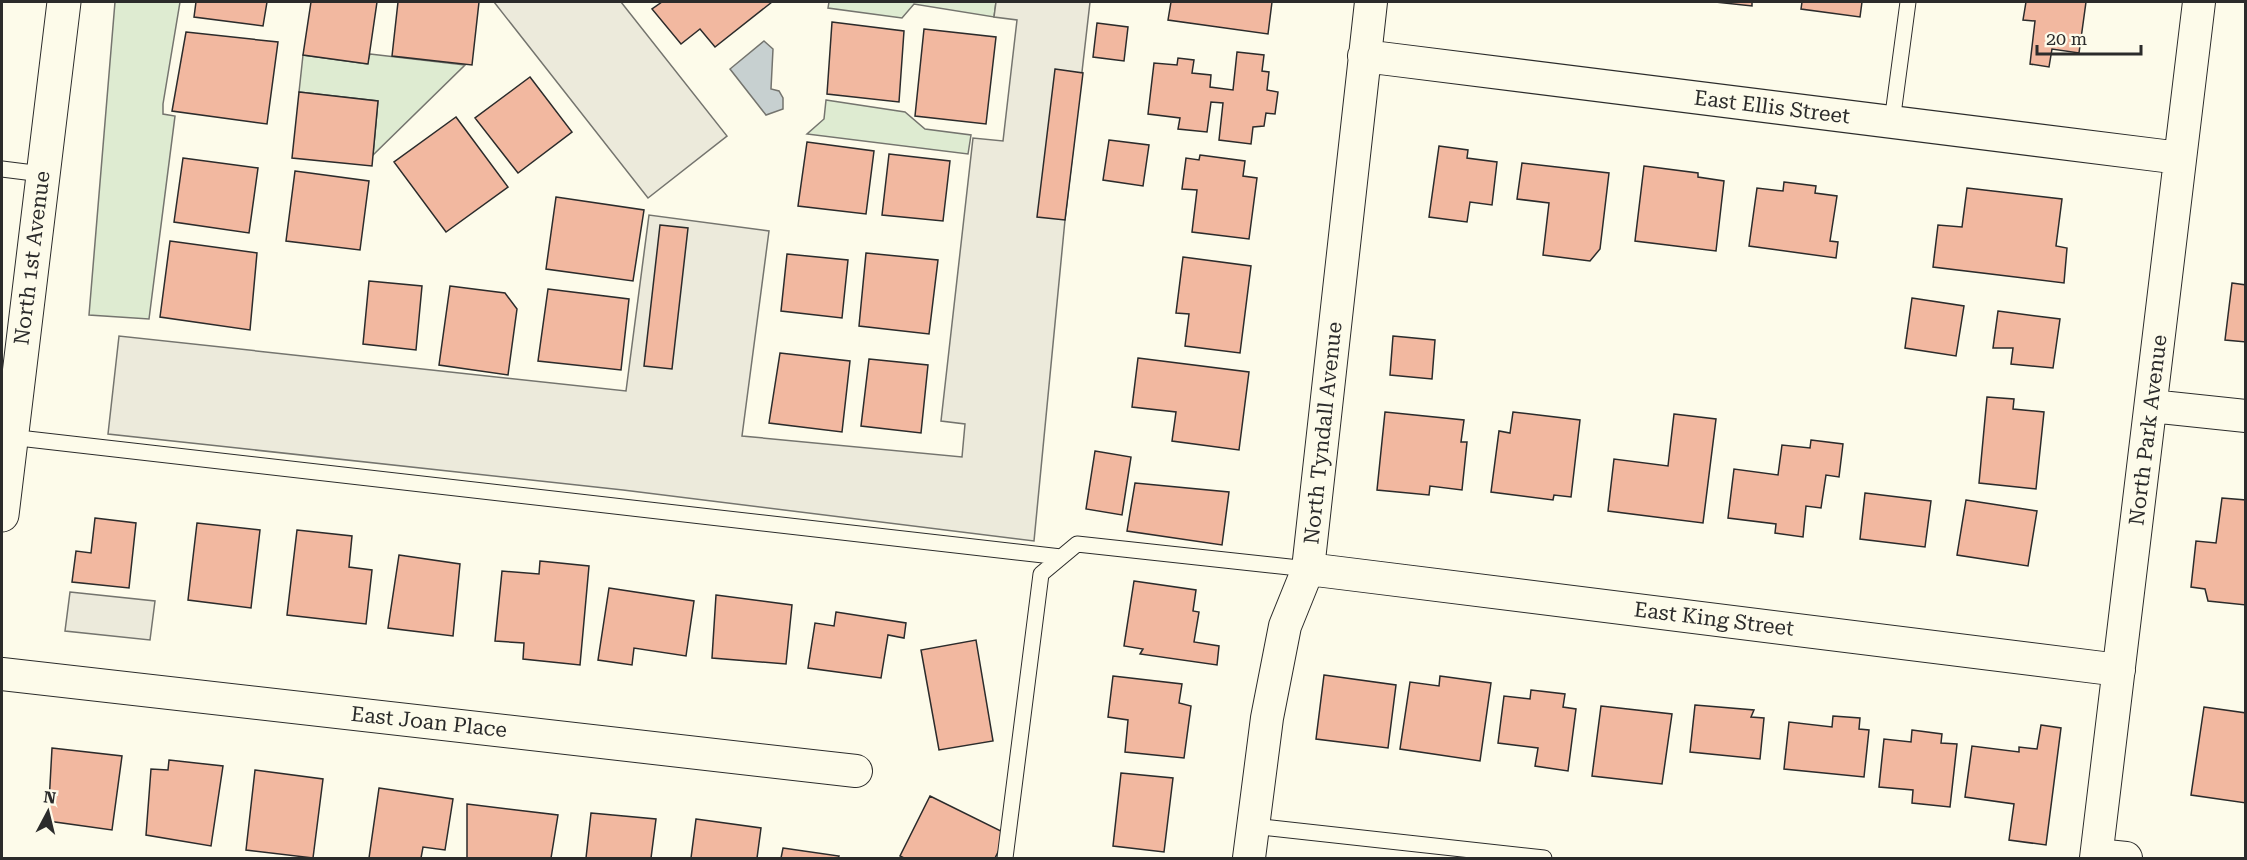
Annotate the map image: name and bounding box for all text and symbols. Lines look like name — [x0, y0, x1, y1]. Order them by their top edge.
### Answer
scale bar — [2037, 18, 2140, 56]
text: 20 m — [2046, 28, 2087, 49]
street label: East Ellis Street — [1693, 86, 1851, 128]
street label: North 1st Avenue — [9, 170, 55, 346]
street label: North Tyndall Avenue — [1299, 321, 1347, 545]
street label: North Park Avenue — [2124, 333, 2172, 527]
street label: East King Street — [1633, 597, 1796, 641]
street label: East Joan Place — [350, 702, 508, 742]
north arrow — [18, 782, 78, 842]
text: N — [42, 787, 57, 808]

